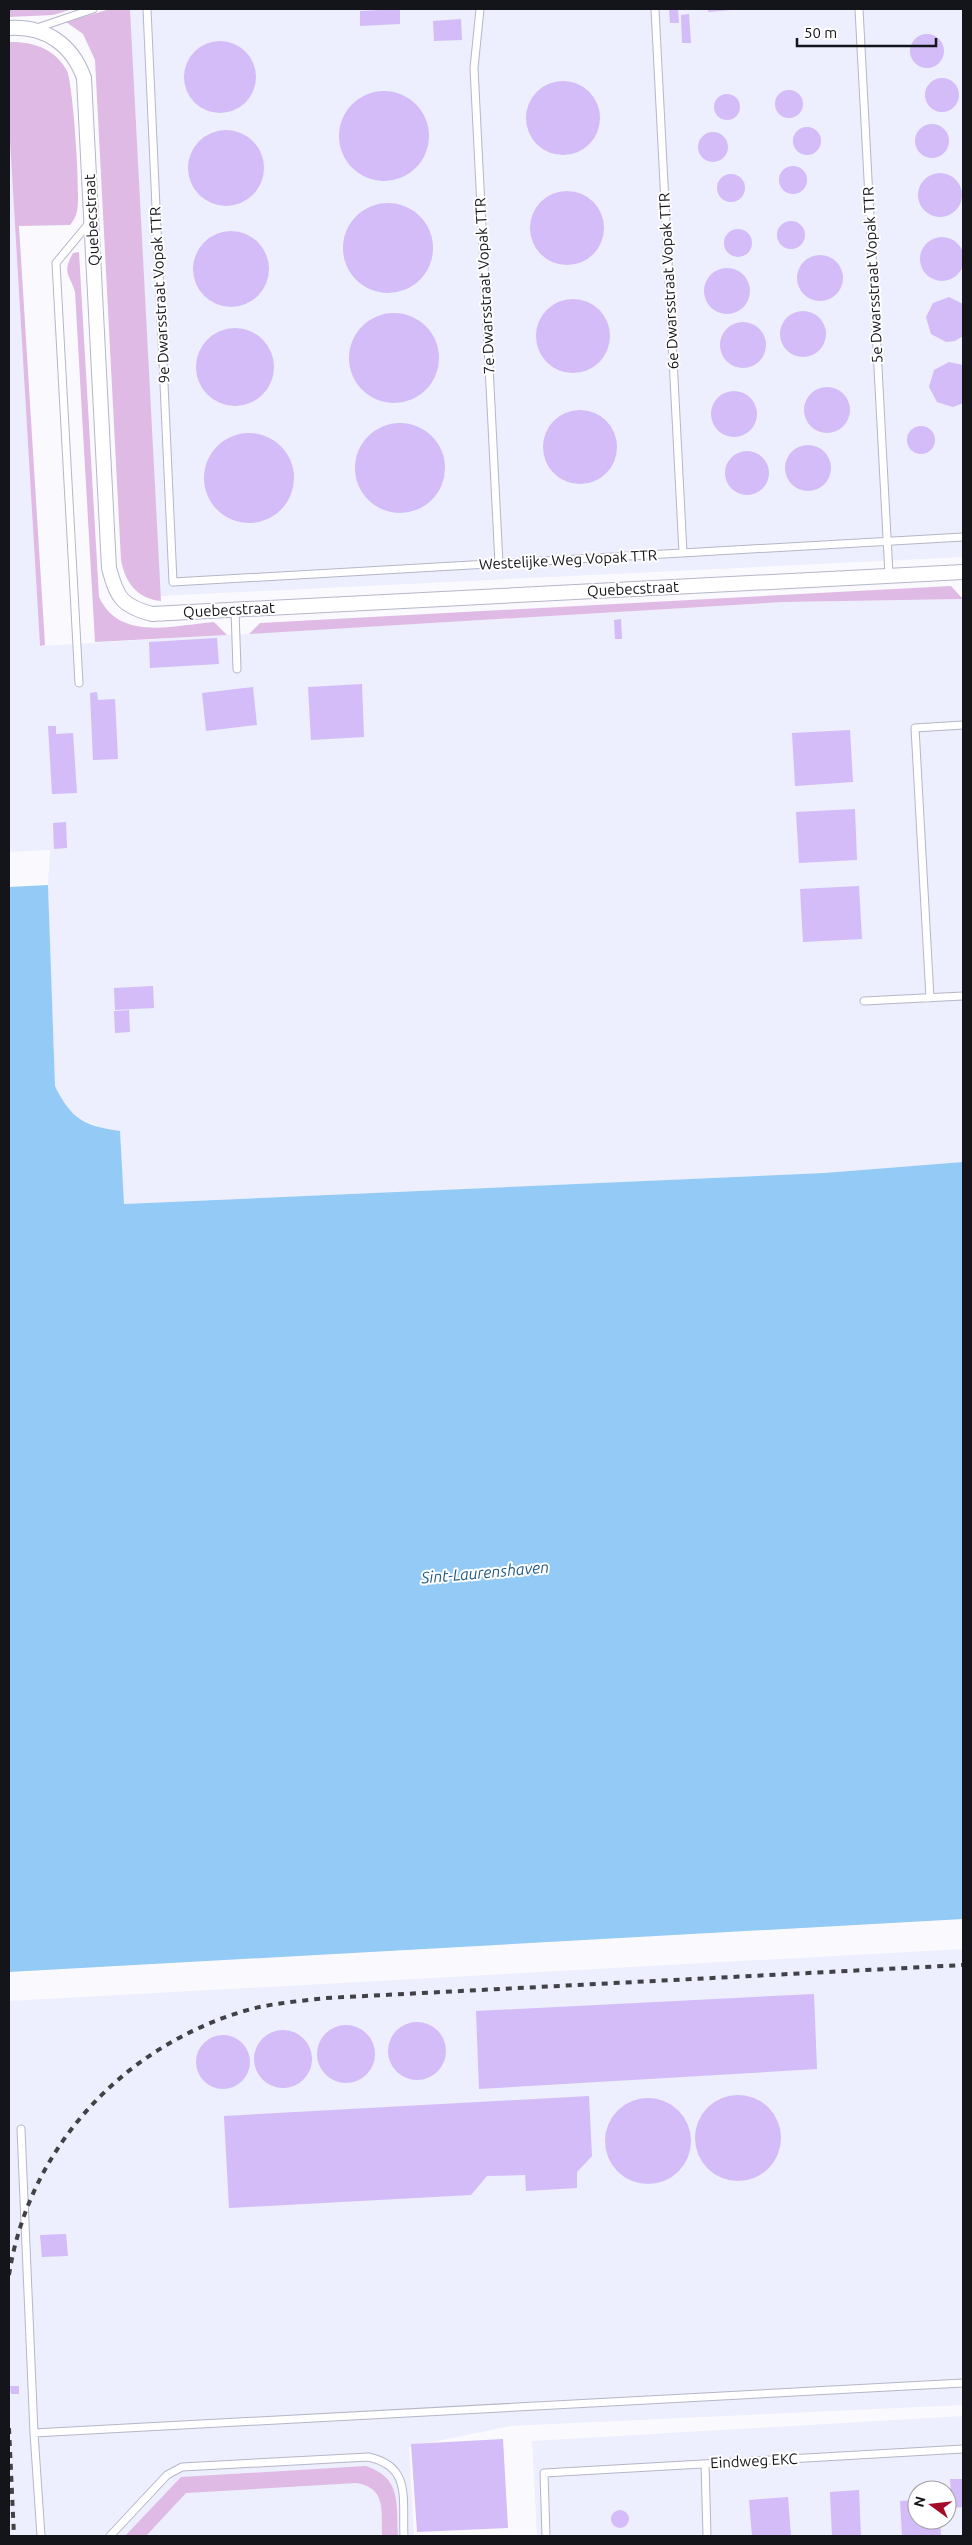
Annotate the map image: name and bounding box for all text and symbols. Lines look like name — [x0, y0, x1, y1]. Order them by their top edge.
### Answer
scale bar — [797, 15, 936, 47]
text: 50 m — [804, 24, 837, 41]
street label: Quebecstraat — [81, 174, 102, 266]
street label: 5e Dwarsstraat Vopak TTR — [859, 186, 886, 364]
street label: 6e Dwarsstraat Vopak TTR — [655, 192, 682, 370]
street label: 7e Dwarsstraat Vopak TTR — [471, 197, 498, 375]
street label: 9e Dwarsstraat Vopak TTR — [146, 206, 173, 384]
street label: Westelijke Weg Vopak TTR — [478, 546, 658, 573]
street label: Quebecstraat — [587, 578, 679, 599]
street label: Quebecstraat — [183, 599, 275, 620]
water label: Sint-Laurenshaven — [419, 1557, 550, 1587]
street label: Eindweg EKC — [710, 2450, 798, 2471]
north arrow — [907, 2480, 957, 2530]
text: N — [910, 2495, 929, 2509]

